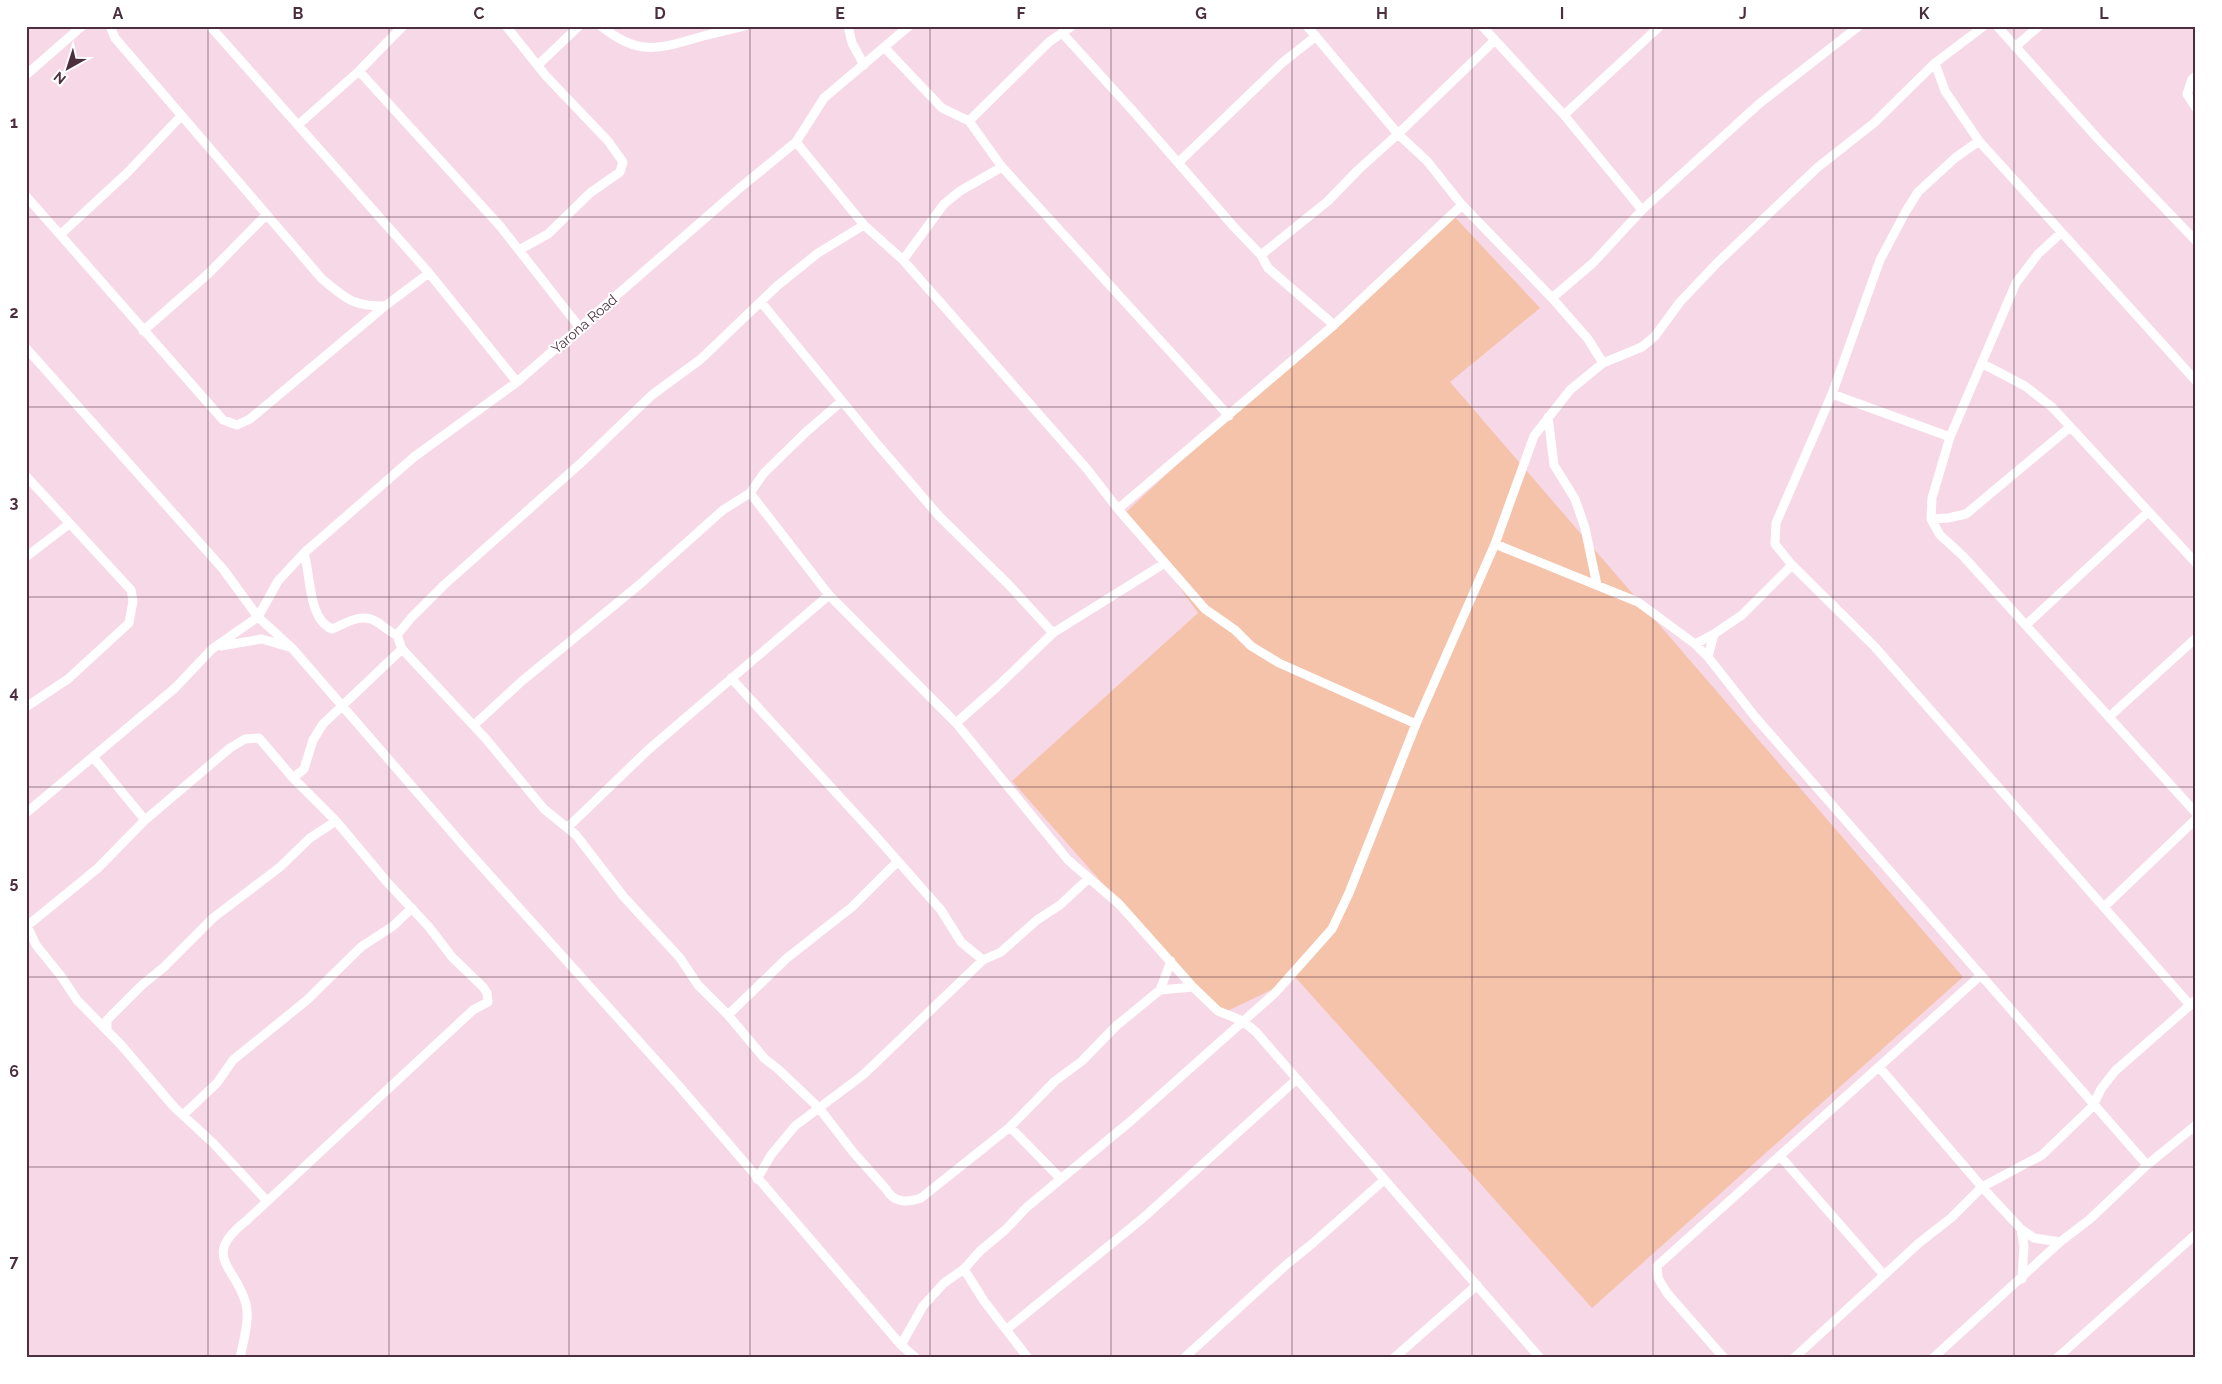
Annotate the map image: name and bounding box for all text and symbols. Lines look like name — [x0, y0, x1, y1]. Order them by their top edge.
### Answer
text: A — [113, 4, 124, 23]
text: B — [293, 4, 304, 23]
text: C — [474, 4, 485, 23]
text: D — [654, 4, 666, 23]
text: E — [835, 4, 845, 23]
text: F — [1016, 4, 1026, 23]
text: G — [1195, 4, 1207, 23]
text: H — [1376, 4, 1388, 23]
text: I — [1560, 4, 1564, 23]
text: J — [1739, 4, 1747, 23]
text: K — [1919, 4, 1930, 23]
text: L — [2099, 4, 2109, 23]
north arrow — [42, 42, 92, 92]
text: N — [51, 69, 69, 88]
text: 1 — [10, 113, 18, 132]
street label: Yarona Road — [548, 291, 620, 357]
text: 2 — [9, 303, 19, 322]
text: 3 — [10, 493, 19, 512]
text: 4 — [9, 683, 19, 702]
text: 5 — [10, 873, 19, 892]
text: 6 — [9, 1062, 19, 1081]
text: 7 — [10, 1252, 19, 1271]

